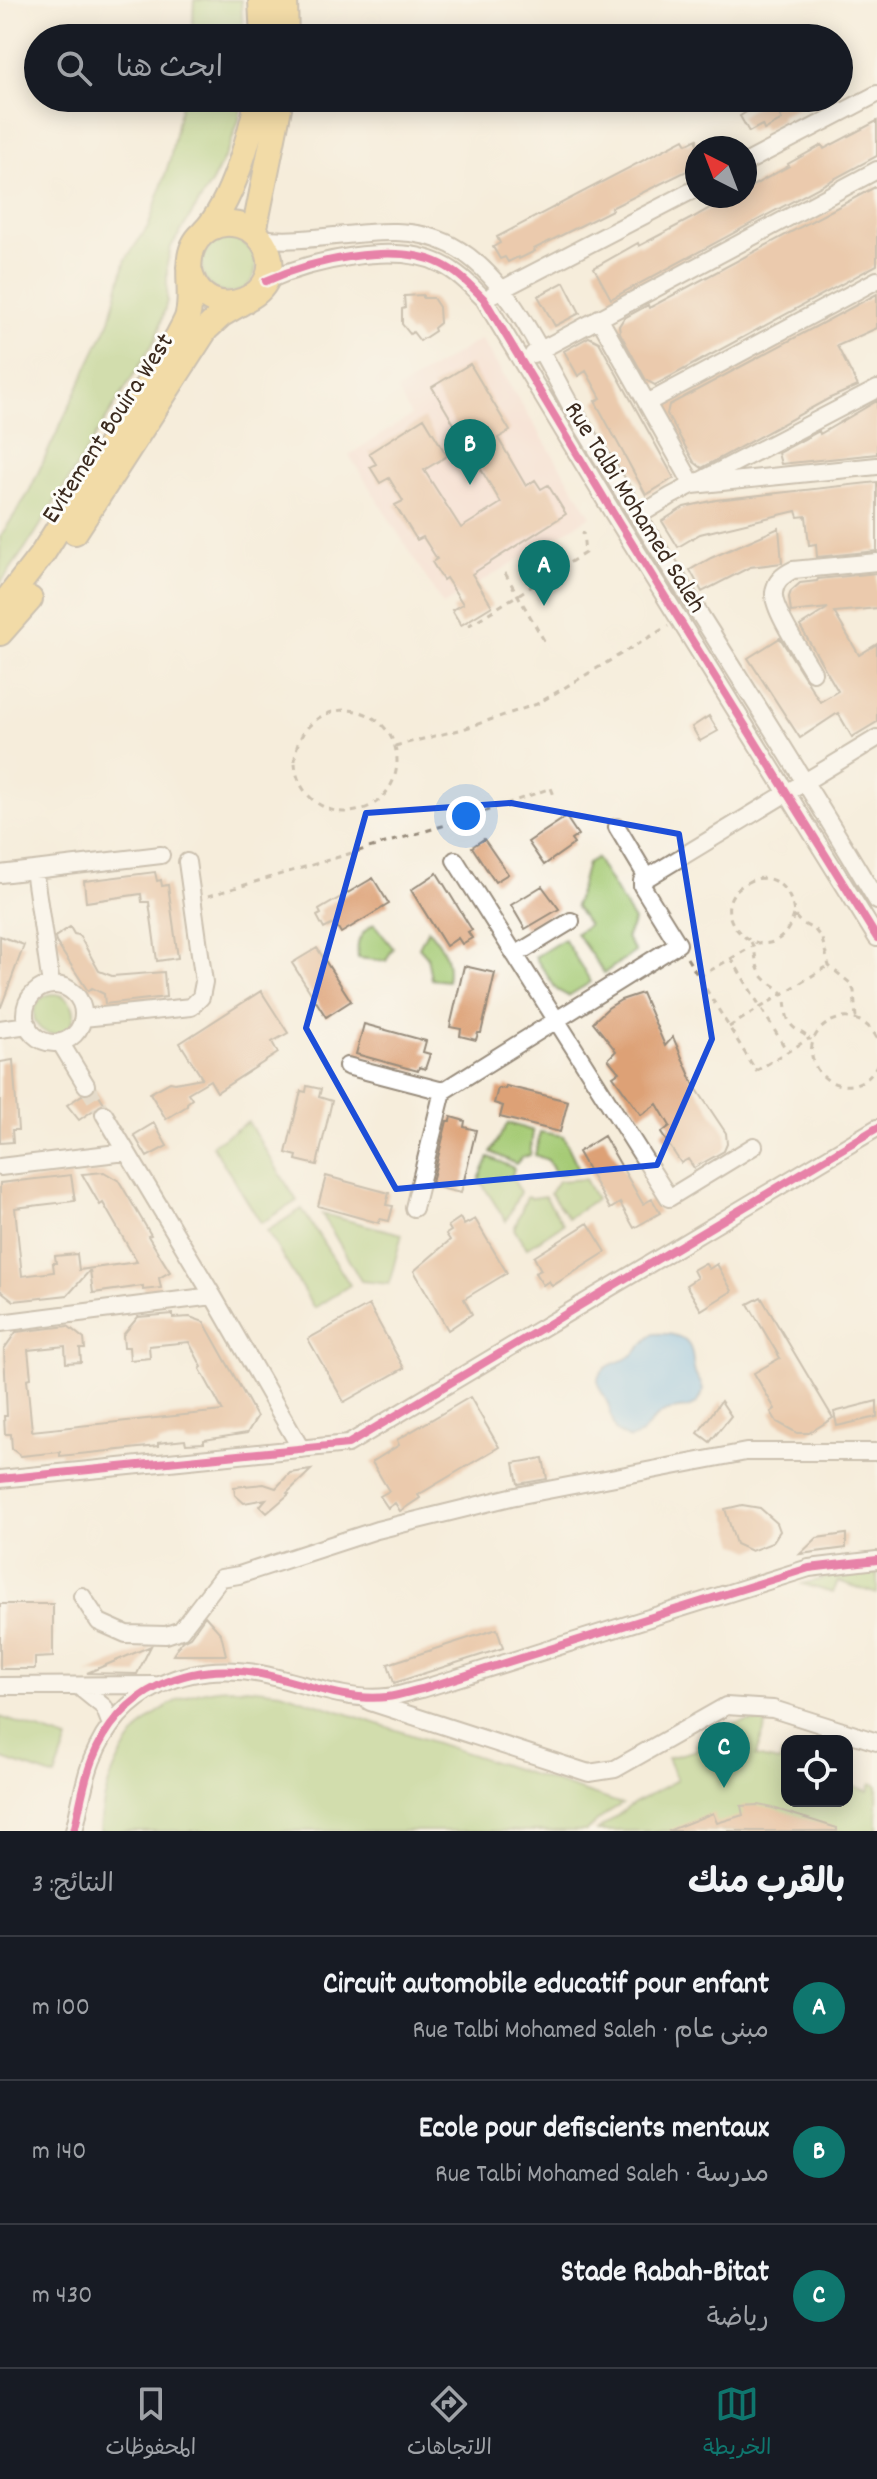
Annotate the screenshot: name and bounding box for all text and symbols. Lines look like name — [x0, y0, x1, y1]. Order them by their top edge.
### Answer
search box — [24, 24, 853, 112]
icon: search — [52, 46, 96, 90]
text: ابحث هنا — [116, 49, 223, 92]
north arrow — [685, 136, 757, 208]
street label: Evitement Bouira West — [34, 326, 185, 531]
street label: Rue Talbi Mohamed Saleh — [554, 395, 714, 621]
pin: B — [444, 419, 496, 485]
pin: A — [518, 540, 570, 606]
your location — [446, 796, 486, 836]
pin: C — [698, 1722, 750, 1788]
map controls — [781, 1735, 853, 1807]
button: locate — [781, 1735, 853, 1807]
text: بالقرب منك — [688, 1861, 845, 1910]
text: النتائج: 3 — [32, 1867, 114, 1904]
text: Circuit automobile educatif pour enfant — [323, 1965, 769, 2008]
text: 100 m — [32, 1990, 90, 2027]
text: A — [812, 1990, 826, 2027]
text: مبنى عام · Rue Talbi Mohamed Saleh — [413, 2013, 769, 2050]
text: Ecole pour defiscients mentaux — [419, 2109, 769, 2152]
text: 140 m — [32, 2134, 87, 2171]
text: B — [813, 2134, 825, 2171]
text: مدرسة · Rue Talbi Mohamed Saleh — [435, 2157, 769, 2194]
text: Stade Rabah-Bitat — [561, 2253, 769, 2296]
text: 430 m — [32, 2278, 92, 2315]
text: C — [813, 2278, 825, 2315]
text: رياضة — [707, 2301, 769, 2338]
tab: المحفوظات — [105, 2382, 196, 2466]
tab: الاتجاهات — [407, 2382, 492, 2466]
tab: الخريطة — [703, 2382, 772, 2466]

